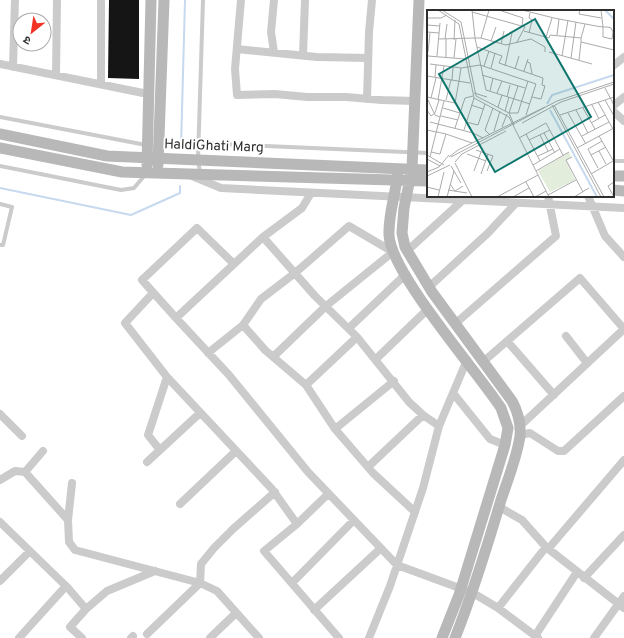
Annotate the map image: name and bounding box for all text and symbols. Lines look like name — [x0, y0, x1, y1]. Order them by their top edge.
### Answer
inset map — [427, 10, 614, 197]
north arrow — [12, 12, 52, 52]
text: उ — [21, 32, 34, 47]
street label: HaldiGhati Marg — [164, 136, 264, 157]

